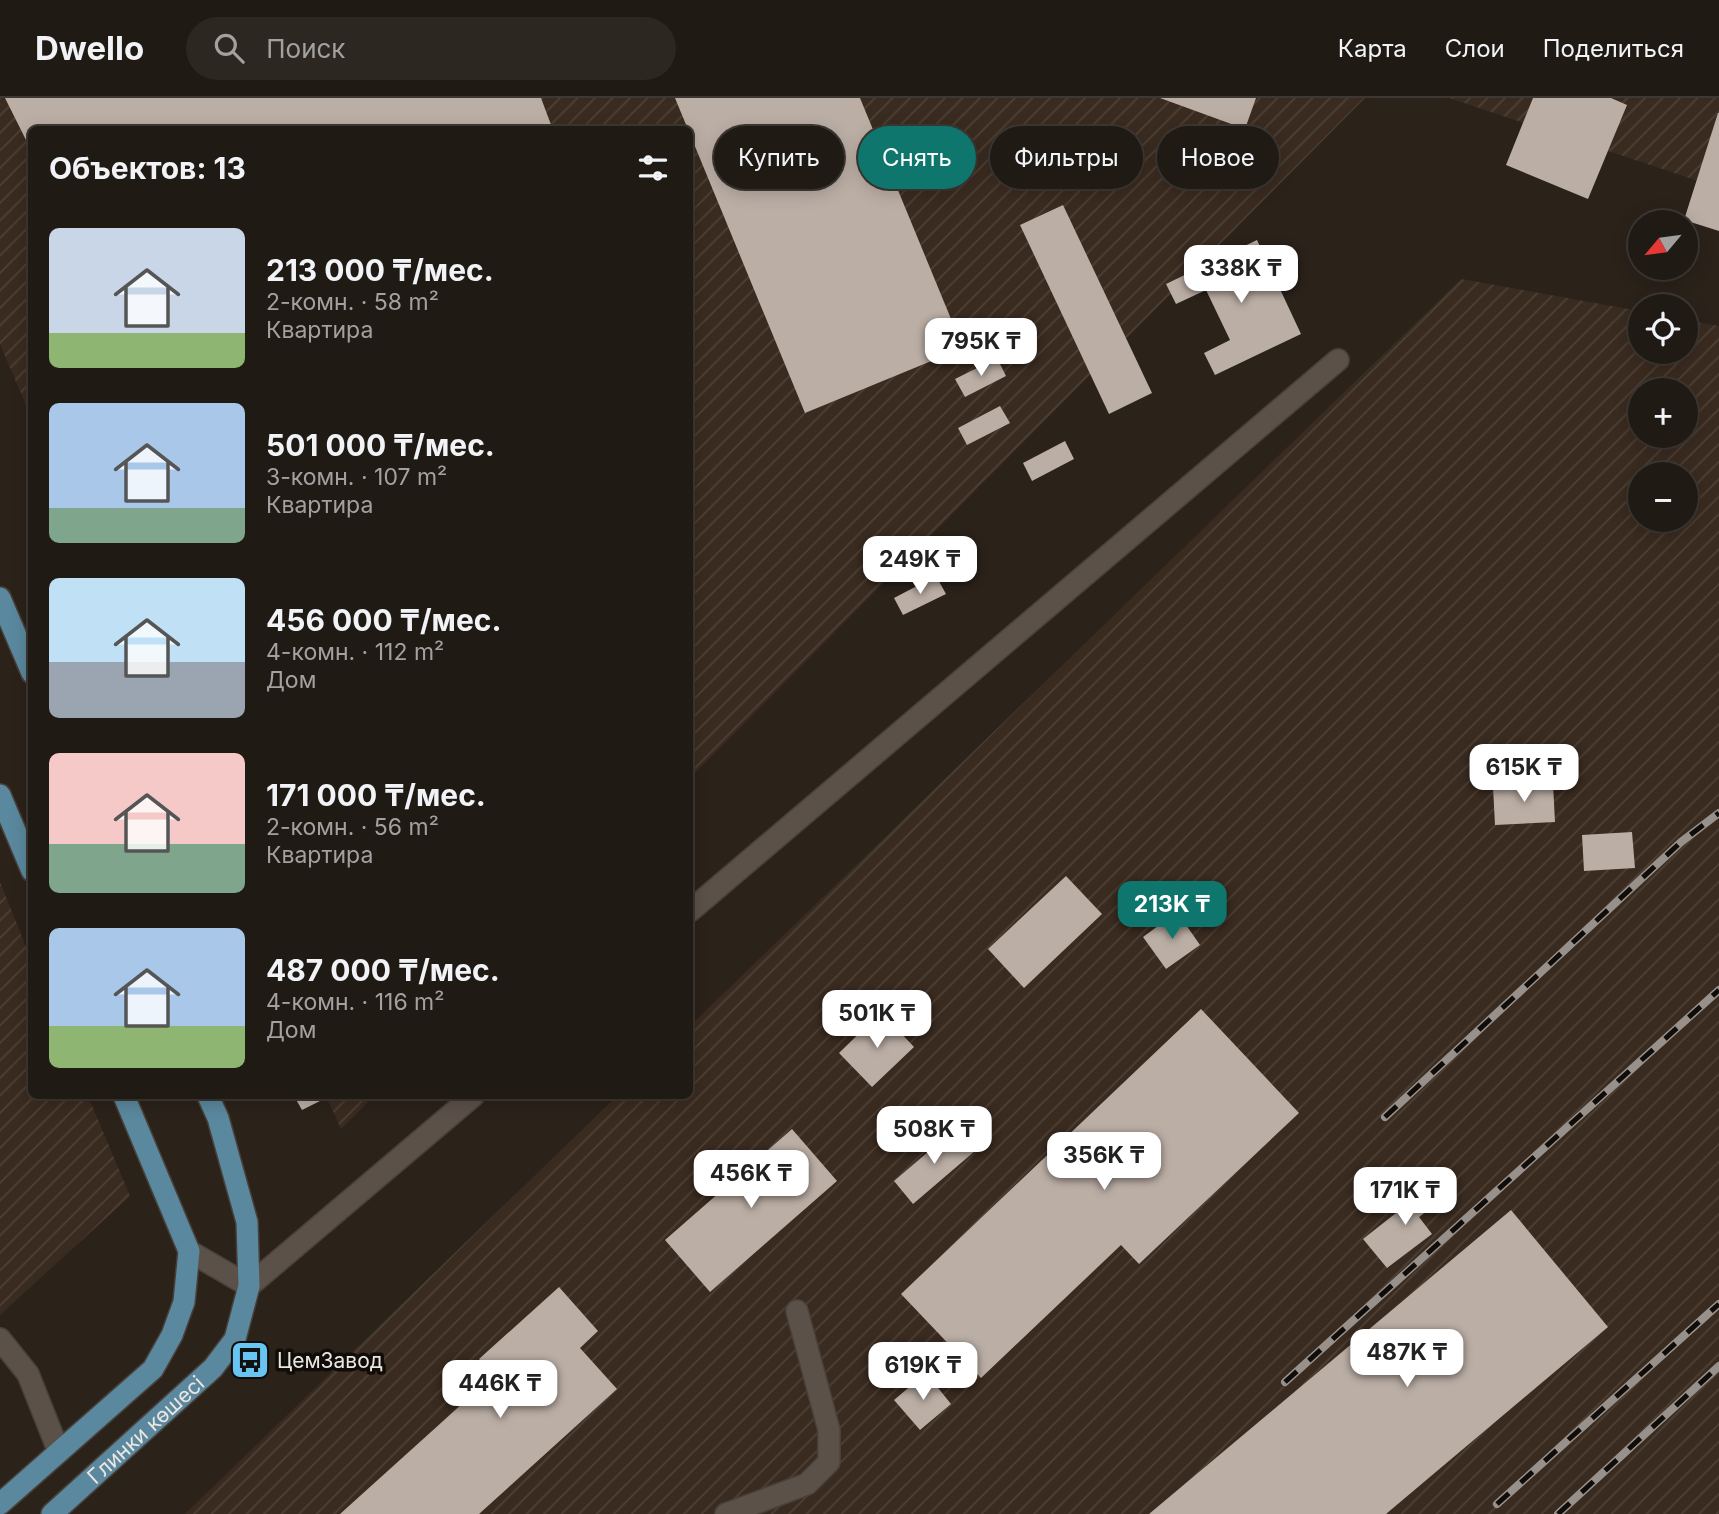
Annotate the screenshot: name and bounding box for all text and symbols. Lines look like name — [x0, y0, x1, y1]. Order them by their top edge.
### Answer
search box — [186, 17, 676, 80]
text: Dwello — [35, 28, 144, 68]
icon: search — [210, 29, 248, 67]
text: Поиск — [266, 33, 345, 64]
text: Карта — [1338, 34, 1407, 63]
text: Слои — [1445, 34, 1505, 63]
text: Поделиться — [1543, 34, 1684, 63]
chip: Купить — [714, 126, 844, 189]
chip: Снять — [858, 126, 976, 189]
chip: Фильтры — [990, 126, 1143, 189]
chip: Новое — [1157, 126, 1279, 189]
icon: filters — [634, 149, 672, 187]
text: Объектов: 13 — [49, 150, 246, 186]
north arrow — [1628, 210, 1698, 280]
map controls — [1628, 210, 1698, 532]
pin: 338K ₸ — [1184, 246, 1298, 305]
text: 213 000 ₸/мес. — [266, 252, 494, 288]
text: 338K ₸ — [1200, 254, 1282, 282]
icon: home — [105, 256, 189, 340]
text: 2-комн. · 58 m² — [266, 288, 439, 316]
button: locate — [1628, 294, 1698, 364]
text: Квартира — [266, 316, 373, 344]
pin: 795K ₸ — [924, 318, 1038, 378]
text: 795K ₸ — [941, 327, 1021, 355]
button: + — [1628, 378, 1698, 448]
text: 501 000 ₸/мес. — [266, 427, 495, 463]
icon: home — [105, 431, 189, 515]
button: − — [1628, 462, 1698, 532]
text: 3-комн. · 107 m² — [266, 463, 447, 491]
text: Квартира — [266, 491, 373, 519]
pin: 249K ₸ — [863, 536, 977, 596]
text: 249K ₸ — [879, 545, 961, 573]
text: 456 000 ₸/мес. — [266, 602, 501, 638]
icon: home — [105, 606, 189, 690]
text: 4-комн. · 112 m² — [266, 638, 444, 666]
text: Дом — [266, 666, 316, 694]
pin: 615K ₸ — [1467, 744, 1581, 804]
text: 615K ₸ — [1486, 753, 1562, 781]
text: 171 000 ₸/мес. — [266, 777, 486, 813]
icon: home — [105, 781, 189, 865]
text: 2-комн. · 56 m² — [266, 813, 439, 841]
text: Квартира — [266, 841, 373, 869]
pin: 213K ₸ — [1115, 882, 1229, 941]
text: 213K ₸ — [1134, 890, 1210, 918]
text: 487 000 ₸/мес. — [266, 952, 500, 988]
icon: home — [105, 956, 189, 1040]
text: 4-комн. · 116 m² — [266, 988, 444, 1016]
pin: 501K ₸ — [820, 990, 934, 1050]
text: 501K ₸ — [838, 999, 916, 1027]
text: Дом — [266, 1016, 316, 1044]
pin: 508K ₸ — [877, 1107, 991, 1166]
text: 508K ₸ — [893, 1115, 975, 1143]
pin: 356K ₸ — [1047, 1132, 1161, 1192]
text: 356K ₸ — [1063, 1141, 1145, 1169]
pin: 456K ₸ — [694, 1150, 808, 1210]
text: 456K ₸ — [710, 1159, 792, 1187]
pin: 171K ₸ — [1348, 1168, 1462, 1227]
text: 171K ₸ — [1370, 1176, 1440, 1204]
pin: 487K ₸ — [1350, 1330, 1464, 1389]
text: 487K ₸ — [1366, 1338, 1448, 1366]
bus stop icon: ЦемЗавод — [229, 1339, 271, 1381]
pin: 619K ₸ — [866, 1342, 980, 1402]
place label: ЦемЗавод — [277, 1348, 383, 1373]
text: 619K ₸ — [884, 1351, 962, 1379]
pin: 446K ₸ — [443, 1360, 557, 1420]
text: 446K ₸ — [458, 1369, 542, 1397]
street label: Глинки көшесі — [82, 1370, 209, 1489]

